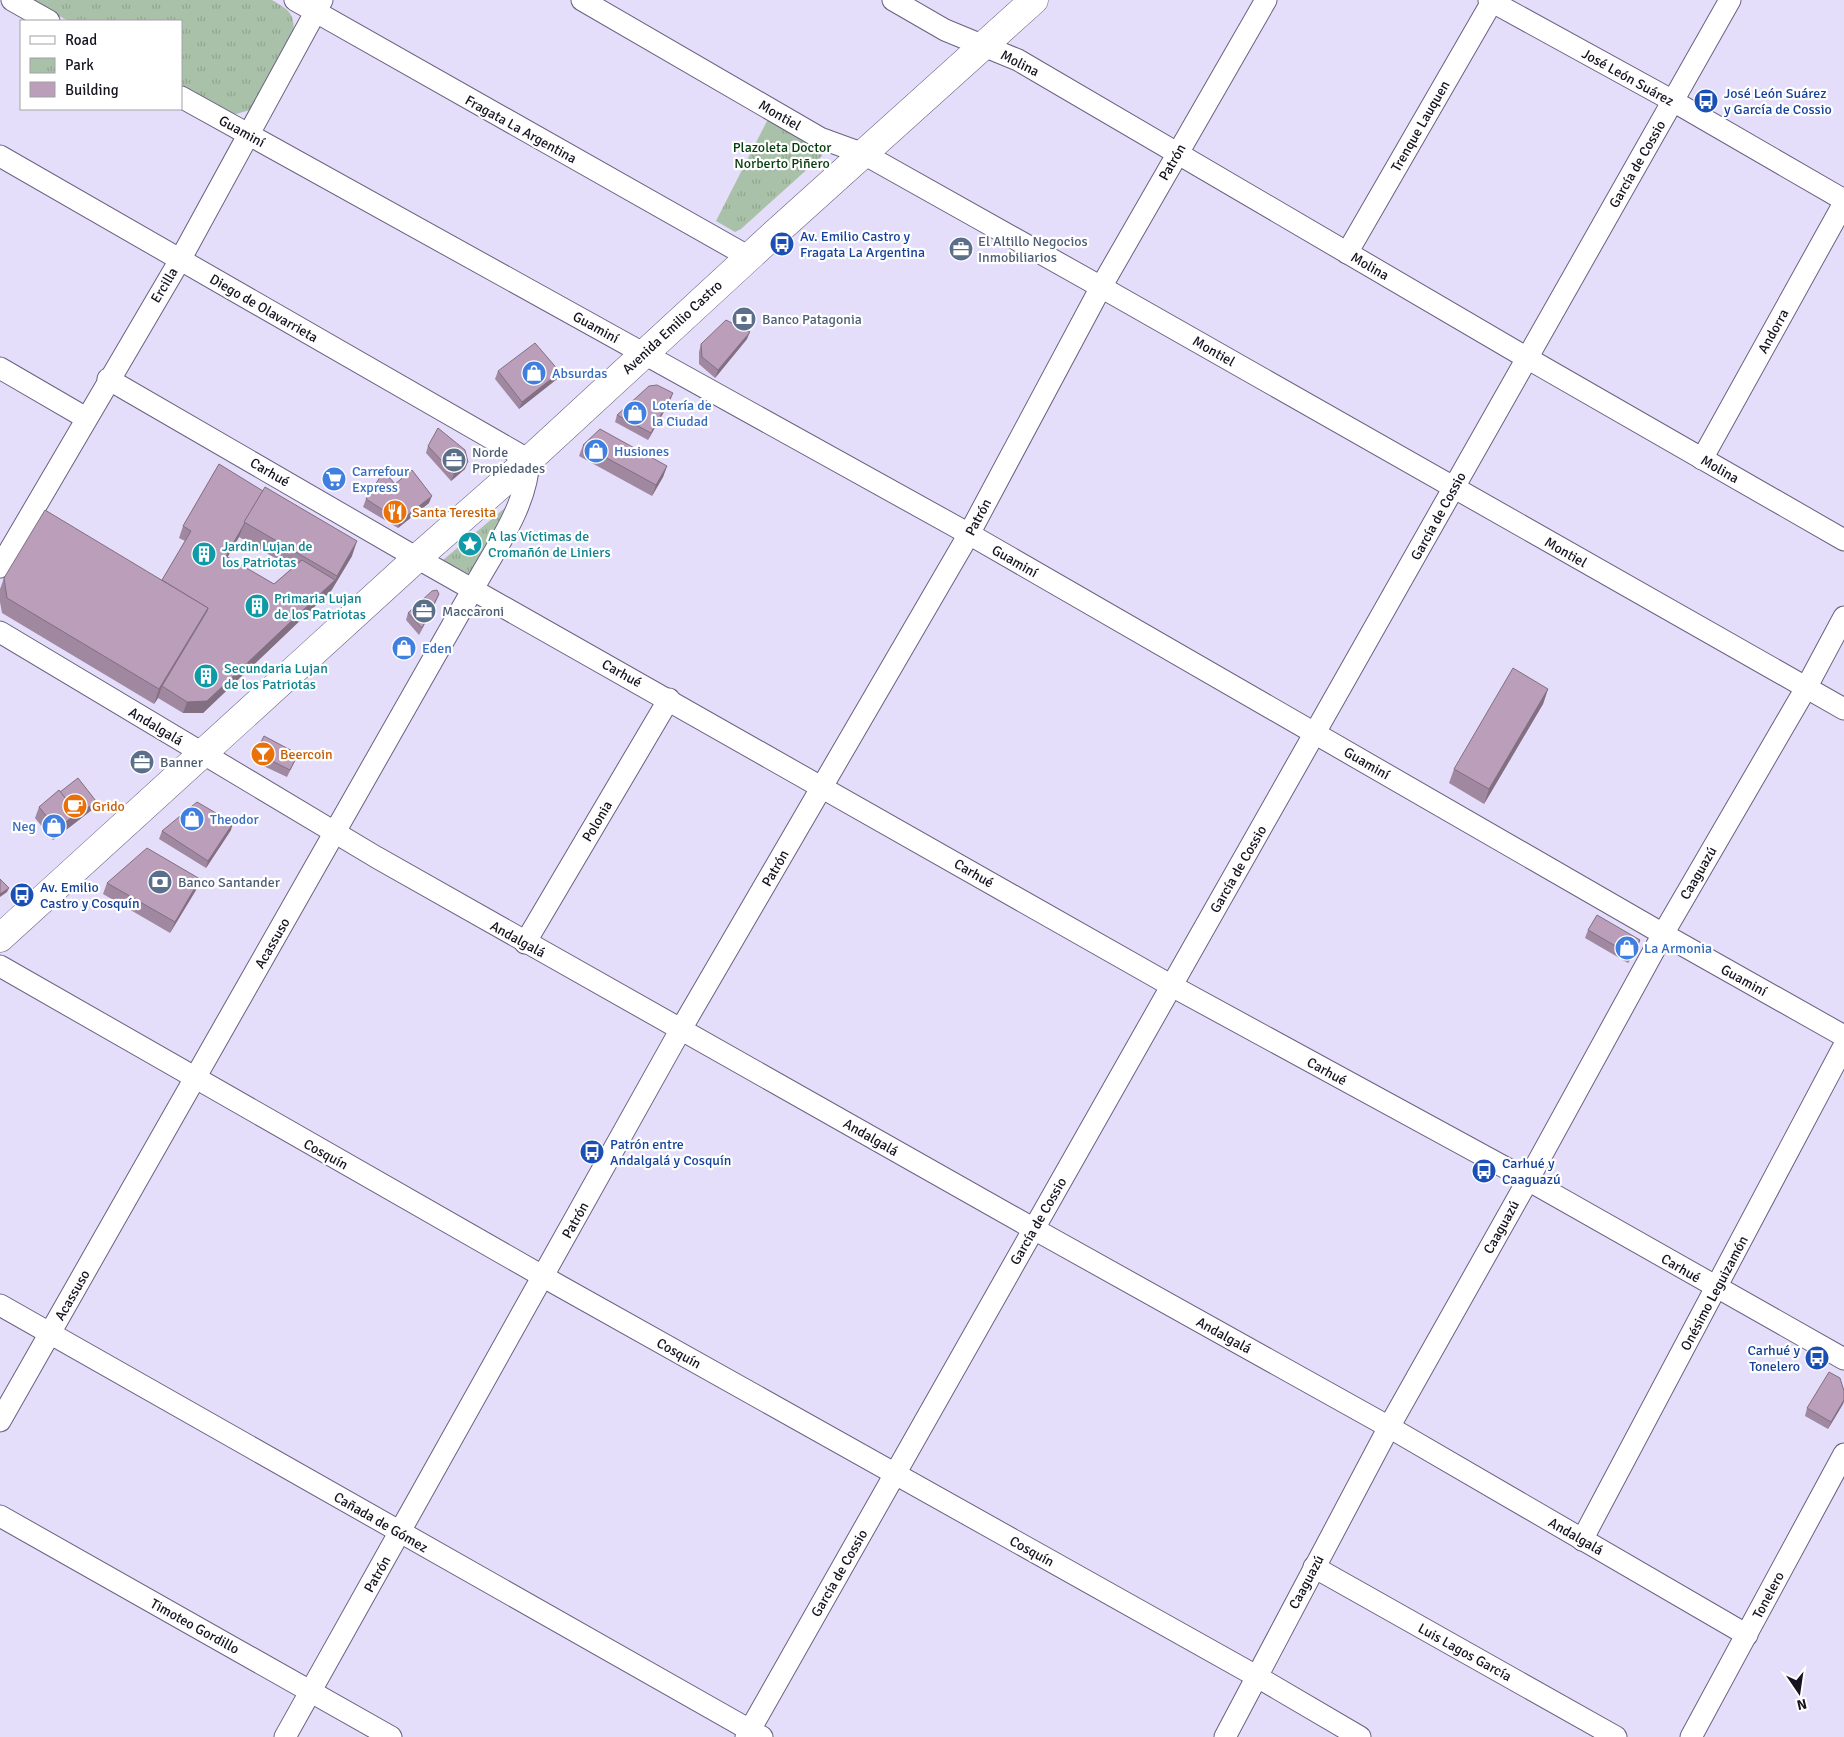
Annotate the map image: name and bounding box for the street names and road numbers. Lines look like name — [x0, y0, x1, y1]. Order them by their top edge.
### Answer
street label: José León Suárez — [1579, 45, 1677, 110]
street label: Molina — [998, 47, 1042, 80]
street label: Trenque Lauquen — [1387, 78, 1453, 175]
street label: Fragata La Argentina — [462, 92, 580, 167]
street label: Montiel — [756, 97, 804, 134]
street label: Guaminí — [216, 112, 268, 151]
street label: García de Cossio — [1606, 117, 1669, 211]
street label: Patrón — [1155, 141, 1190, 184]
street label: Molina — [1348, 249, 1392, 284]
street label: Ercilla — [147, 264, 182, 306]
street label: Diego de Olavarrieta — [207, 271, 321, 346]
street label: Avenida Emilio Castro — [619, 277, 726, 378]
street label: Andorra — [1754, 306, 1793, 356]
street label: Guaminí — [570, 308, 622, 347]
street label: Montiel — [1190, 333, 1238, 370]
street label: Molina — [1698, 452, 1742, 487]
street label: Carhué — [247, 454, 293, 491]
street label: García de Cossio — [1407, 469, 1470, 563]
street label: Patrón — [962, 496, 995, 539]
street label: Montiel — [1542, 534, 1590, 571]
street label: Guaminí — [989, 542, 1041, 581]
street label: Carhué — [599, 656, 645, 691]
street label: Andalgalá — [125, 704, 186, 749]
street label: Guaminí — [1341, 744, 1393, 783]
street label: Polonia — [579, 798, 616, 845]
street label: García de Cossio — [1207, 822, 1270, 916]
street label: Caaguazú — [1676, 844, 1720, 903]
street label: Patrón — [758, 847, 793, 890]
street label: Carhué — [951, 855, 997, 892]
street label: Acassuso — [251, 915, 294, 972]
street label: Andalgalá — [487, 917, 548, 962]
street label: Guaminí — [1718, 961, 1770, 1000]
street label: Carhué — [1304, 1054, 1350, 1089]
street label: Andalgalá — [840, 1115, 901, 1160]
street label: Cosquín — [301, 1135, 351, 1174]
street label: García de Cossio — [1007, 1174, 1070, 1268]
street label: Caaguazú — [1480, 1198, 1523, 1257]
street label: Patrón — [558, 1199, 592, 1242]
street label: Onésimo Leguizamón — [1677, 1233, 1752, 1354]
street label: Carhué — [1658, 1250, 1704, 1287]
street label: Acassuso — [51, 1267, 94, 1324]
street label: Andalgalá — [1193, 1313, 1254, 1358]
street label: Cosquín — [654, 1334, 704, 1373]
street label: Cañada de Gómez — [331, 1489, 431, 1556]
street label: Andalgalá — [1545, 1514, 1606, 1559]
street label: García de Cossio — [808, 1526, 871, 1620]
street label: Cosquín — [1007, 1532, 1057, 1571]
street label: Caaguazú — [1285, 1552, 1328, 1612]
street label: Patrón — [360, 1553, 394, 1596]
street label: Tonelero — [1749, 1569, 1788, 1622]
street label: Timoteo Gordillo — [147, 1595, 242, 1658]
street label: Luis Lagos García — [1415, 1620, 1514, 1685]

